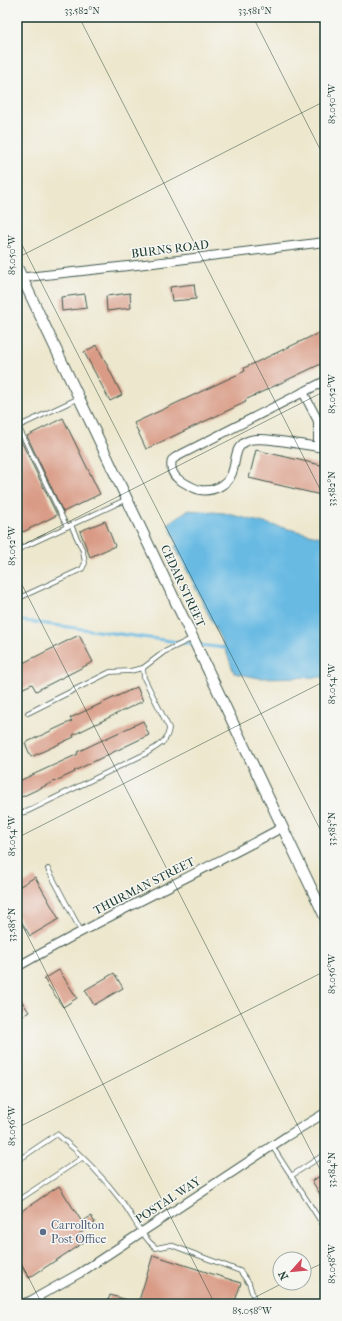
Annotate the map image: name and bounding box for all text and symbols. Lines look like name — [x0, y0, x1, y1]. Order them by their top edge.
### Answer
text: 33.582°N — [64, 5, 100, 17]
text: 33.581°N — [238, 5, 272, 17]
text: 85.050°W — [326, 83, 338, 124]
text: 85.050°W — [6, 234, 18, 275]
street label: BURNS ROAD — [130, 237, 210, 261]
text: 85.052°W — [326, 373, 338, 414]
text: 33.582°N — [326, 471, 338, 507]
text: 85.052°W — [6, 525, 18, 566]
street label: CEDAR STREET — [158, 543, 209, 630]
text: 85.054°W — [326, 663, 338, 704]
text: 33.583°N — [326, 811, 338, 846]
text: 85.054°W — [6, 815, 18, 856]
street label: THURMAN STREET — [91, 854, 198, 918]
text: 33.585°N — [6, 907, 18, 942]
text: 85.056°W — [326, 953, 338, 994]
text: 85.056°W — [6, 1105, 18, 1146]
text: 33.584°N — [326, 1152, 338, 1188]
street label: POSTAL WAY — [133, 1173, 204, 1226]
place label: Carrollton Post Office — [51, 1218, 107, 1246]
marker: Carrollton Post Office — [38, 1227, 48, 1237]
text: 85.058°W — [326, 1243, 338, 1284]
north arrow — [272, 1251, 312, 1291]
text: N — [276, 1268, 291, 1282]
text: 85.058°W — [232, 1305, 273, 1317]

